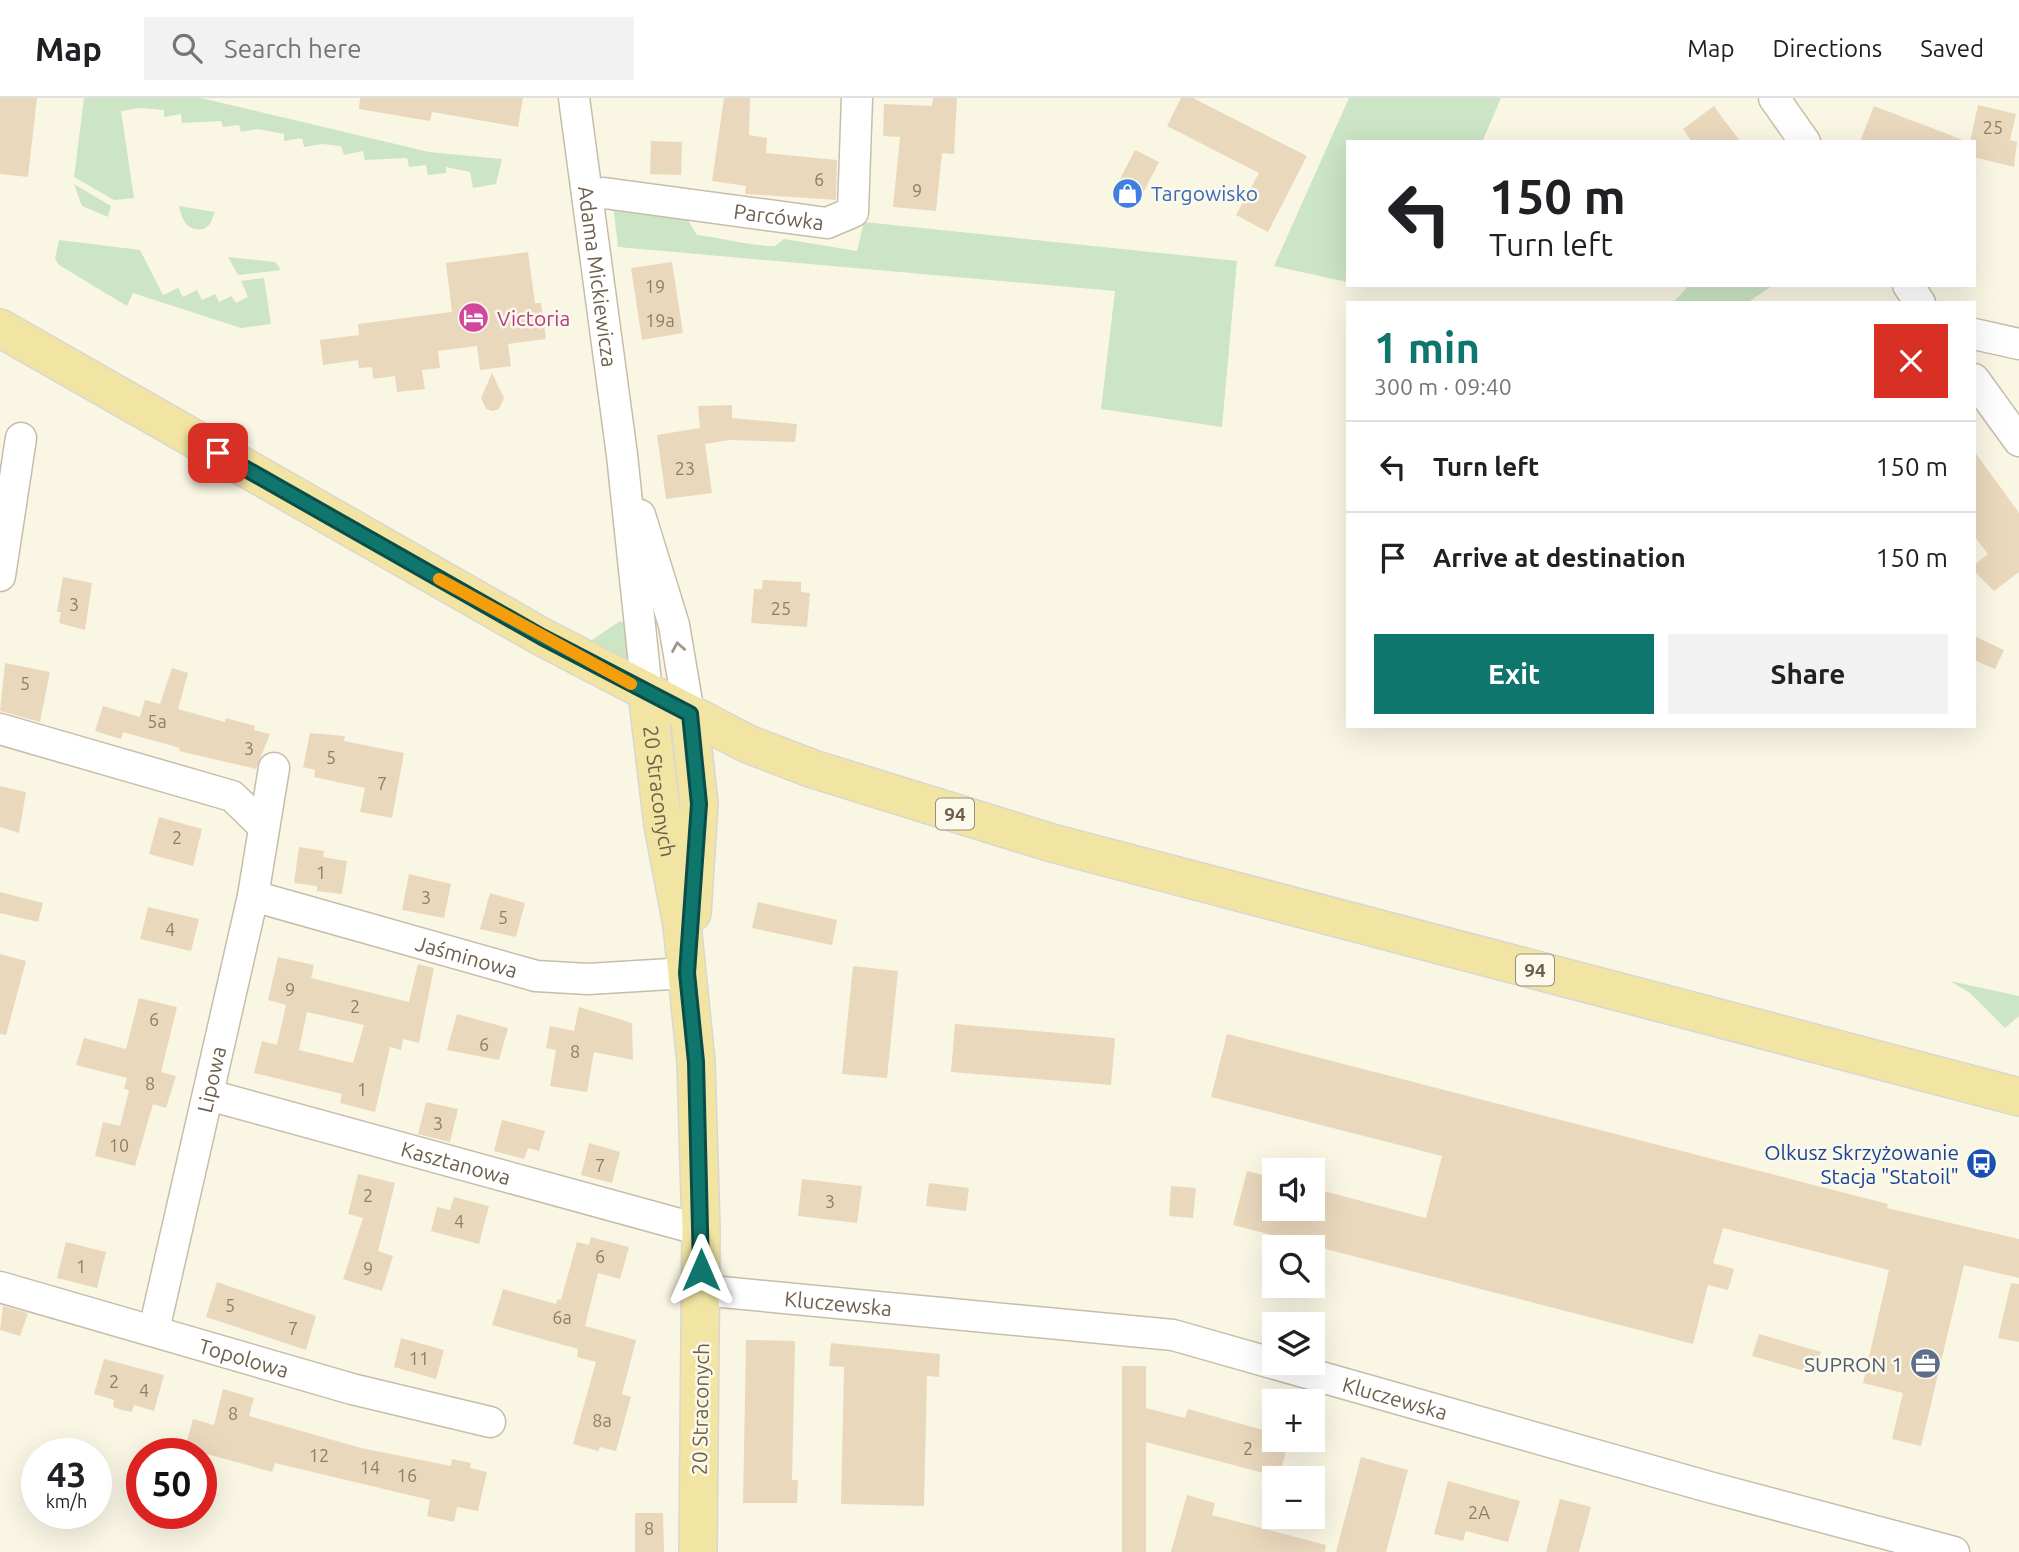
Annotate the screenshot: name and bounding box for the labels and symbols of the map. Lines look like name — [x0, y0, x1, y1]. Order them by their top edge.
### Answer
house number: 25 — [1983, 117, 2003, 137]
house number: 6 — [814, 169, 824, 189]
shop icon: Targowisko — [1111, 176, 1145, 210]
house number: 9 — [912, 180, 922, 200]
place label: Targowisko — [1151, 181, 1258, 205]
street label: Adama Mickiewicza — [574, 184, 622, 368]
street label: Parcówka — [732, 199, 825, 234]
house number: 19 — [645, 276, 665, 296]
hotel icon: Victoria — [457, 301, 491, 335]
place label: Victoria — [497, 306, 570, 330]
house number: 19a — [645, 310, 675, 330]
pin — [188, 423, 248, 483]
house number: 23 — [675, 458, 695, 478]
house number: 3 — [69, 594, 79, 614]
house number: 25 — [771, 598, 791, 618]
one-way arrow — [671, 641, 686, 653]
house number: 5 — [20, 673, 30, 693]
house number: 5a — [147, 711, 167, 731]
street label: 20 Straconych — [639, 724, 681, 859]
house number: 3 — [244, 738, 254, 758]
house number: 5 — [326, 747, 336, 767]
house number: 7 — [377, 773, 387, 793]
road number: 94 — [936, 799, 974, 830]
house number: 2 — [172, 827, 182, 847]
house number: 1 — [316, 862, 326, 882]
house number: 3 — [421, 887, 431, 907]
house number: 5 — [498, 907, 508, 927]
house number: 4 — [165, 919, 175, 939]
street label: Jaśminowa — [413, 931, 520, 982]
road number: 94 — [1516, 954, 1554, 986]
house number: 9 — [285, 979, 295, 999]
house number: 2 — [350, 996, 360, 1016]
house number: 6 — [149, 1009, 159, 1029]
house number: 6 — [479, 1034, 489, 1054]
house number: 8 — [570, 1041, 580, 1061]
street label: Lipowa — [192, 1044, 230, 1115]
house number: 8 — [145, 1073, 155, 1093]
house number: 1 — [357, 1079, 367, 1099]
house number: 3 — [433, 1113, 443, 1133]
house number: 10 — [109, 1135, 129, 1155]
street label: Kasztanowa — [398, 1136, 513, 1189]
place label: Olkusz Skrzyżowanie Stacja "Statoil" — [1764, 1140, 1959, 1188]
bus stop icon: Olkusz Skrzyżowanie Stacja "Statoil" — [1965, 1147, 1999, 1181]
house number: 7 — [595, 1155, 605, 1175]
house number: 2 — [363, 1185, 373, 1205]
house number: 3 — [825, 1191, 835, 1211]
house number: 4 — [454, 1211, 464, 1231]
position arrow — [664, 1233, 738, 1307]
house number: 6 — [595, 1246, 605, 1266]
house number: 1 — [76, 1256, 86, 1276]
house number: 9 — [363, 1258, 373, 1278]
street label: Kluczewska — [783, 1286, 893, 1320]
house number: 5 — [225, 1295, 235, 1315]
house number: 6a — [552, 1307, 572, 1327]
house number: 7 — [288, 1318, 298, 1338]
street label: Topolowa — [196, 1333, 292, 1382]
street label: 20 Straconych — [687, 1343, 713, 1475]
office icon: SUPRON 1 — [1909, 1347, 1943, 1381]
house number: 11 — [409, 1348, 429, 1368]
place label: SUPRON 1 — [1804, 1352, 1903, 1376]
house number: 2 — [109, 1371, 119, 1391]
street label: Kluczewska — [1340, 1372, 1450, 1424]
house number: 4 — [139, 1380, 149, 1400]
house number: 8 — [228, 1403, 238, 1423]
house number: 8a — [592, 1410, 612, 1430]
speed limit sign: 50 — [126, 1438, 217, 1529]
house number: 2 — [1243, 1438, 1253, 1458]
house number: 12 — [309, 1445, 329, 1465]
house number: 14 — [360, 1457, 380, 1477]
house number: 16 — [397, 1465, 417, 1485]
house number: 2A — [1468, 1502, 1490, 1522]
house number: 8 — [644, 1518, 654, 1538]

